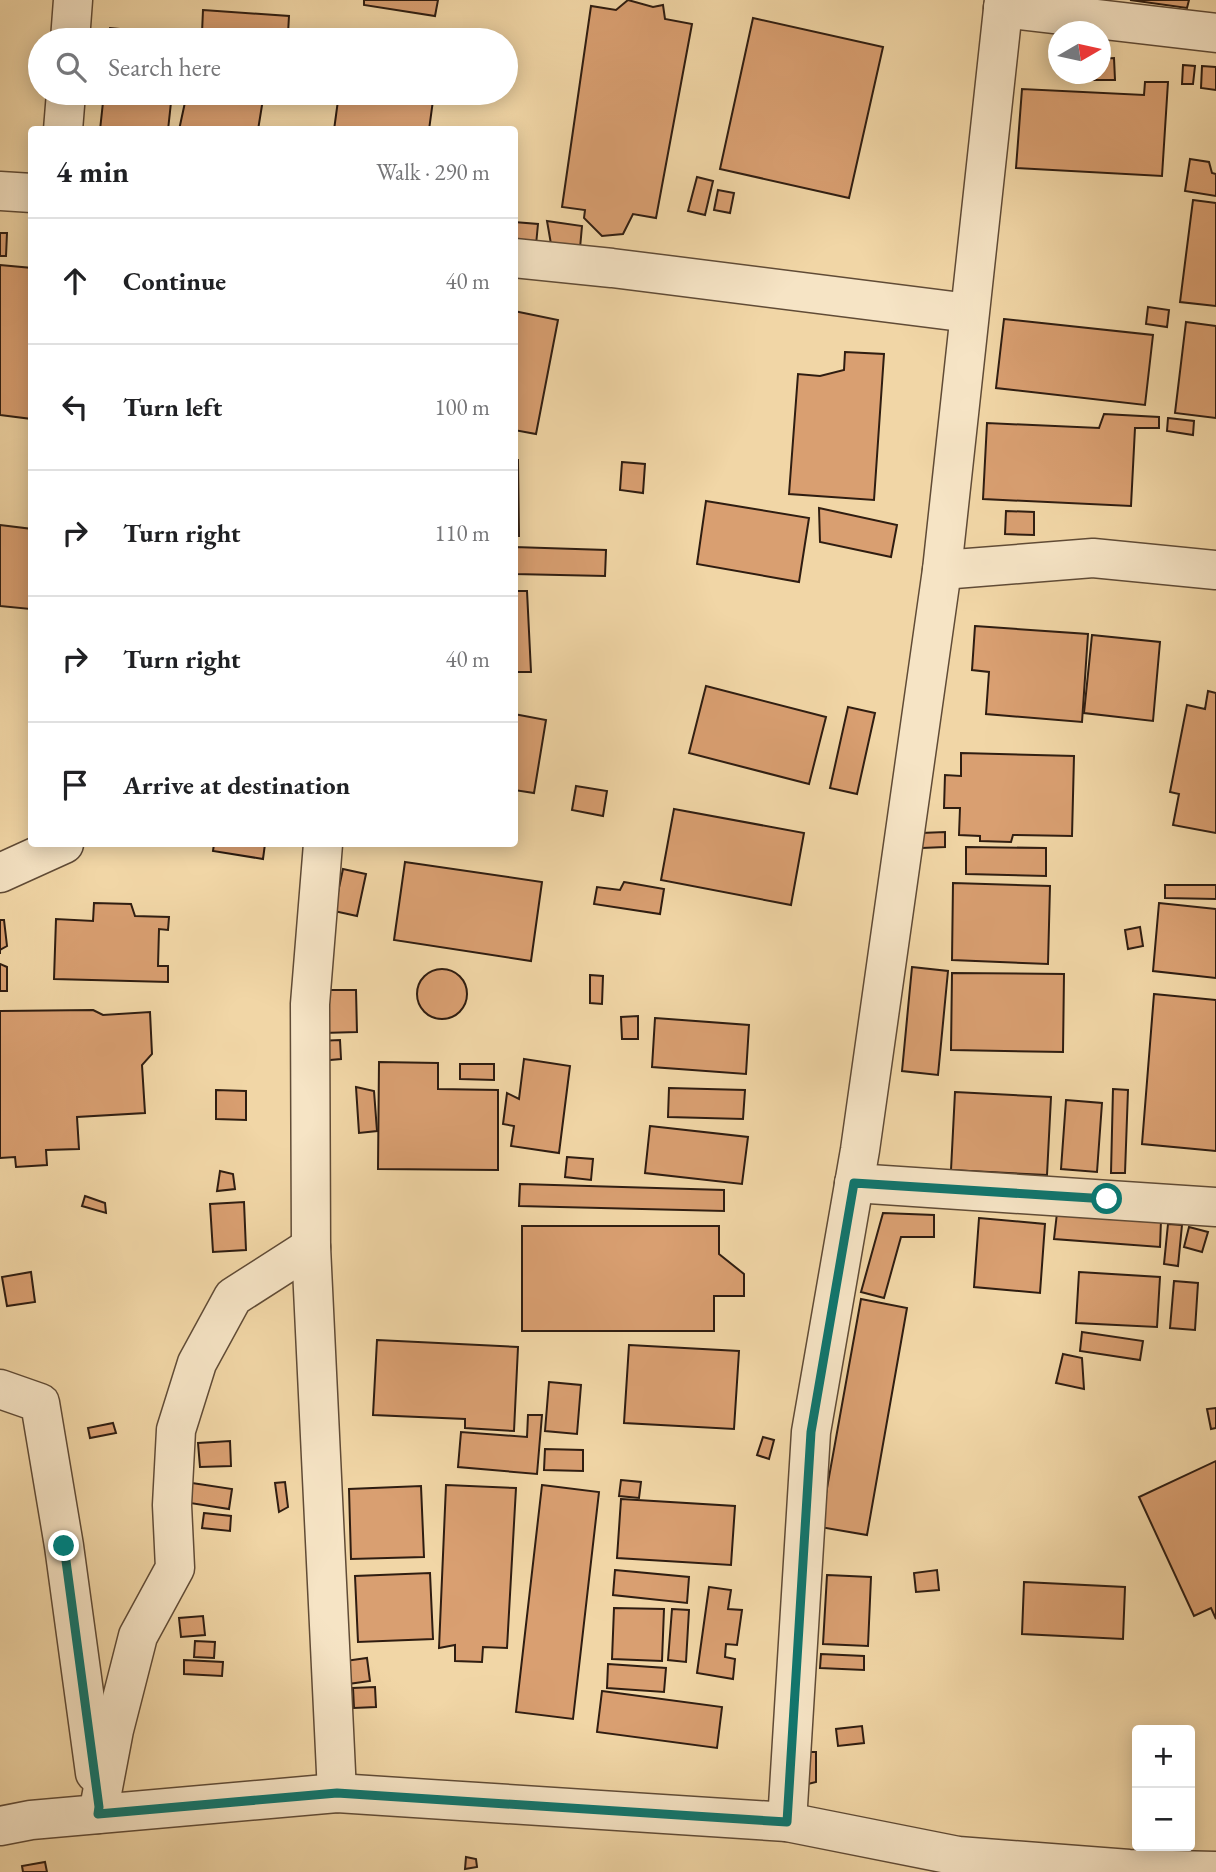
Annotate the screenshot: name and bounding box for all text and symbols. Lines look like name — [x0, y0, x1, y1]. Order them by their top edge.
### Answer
north arrow — [1048, 21, 1111, 84]
search box — [28, 28, 518, 105]
icon: search — [52, 48, 90, 86]
text: Search here — [108, 50, 221, 84]
text: 4 min — [56, 152, 129, 191]
text: Walk · 290 m — [376, 157, 490, 187]
icon: ahead — [56, 262, 94, 300]
text: Continue — [123, 264, 226, 298]
text: 40 m — [445, 266, 490, 296]
icon: left — [56, 388, 94, 426]
text: Turn left — [123, 390, 222, 424]
text: 100 m — [434, 392, 490, 422]
icon: right — [56, 514, 94, 552]
text: Turn right — [123, 516, 241, 550]
text: 110 m — [434, 518, 490, 548]
icon: right — [56, 640, 94, 678]
text: Turn right — [123, 642, 241, 676]
text: 40 m — [445, 644, 490, 674]
icon: arrive — [56, 766, 94, 804]
text: Arrive at destination — [123, 768, 350, 802]
route start — [1091, 1183, 1122, 1214]
route end — [48, 1530, 79, 1561]
map controls — [1132, 1725, 1195, 1851]
button: + — [1132, 1725, 1195, 1788]
button: − — [1132, 1788, 1195, 1851]

